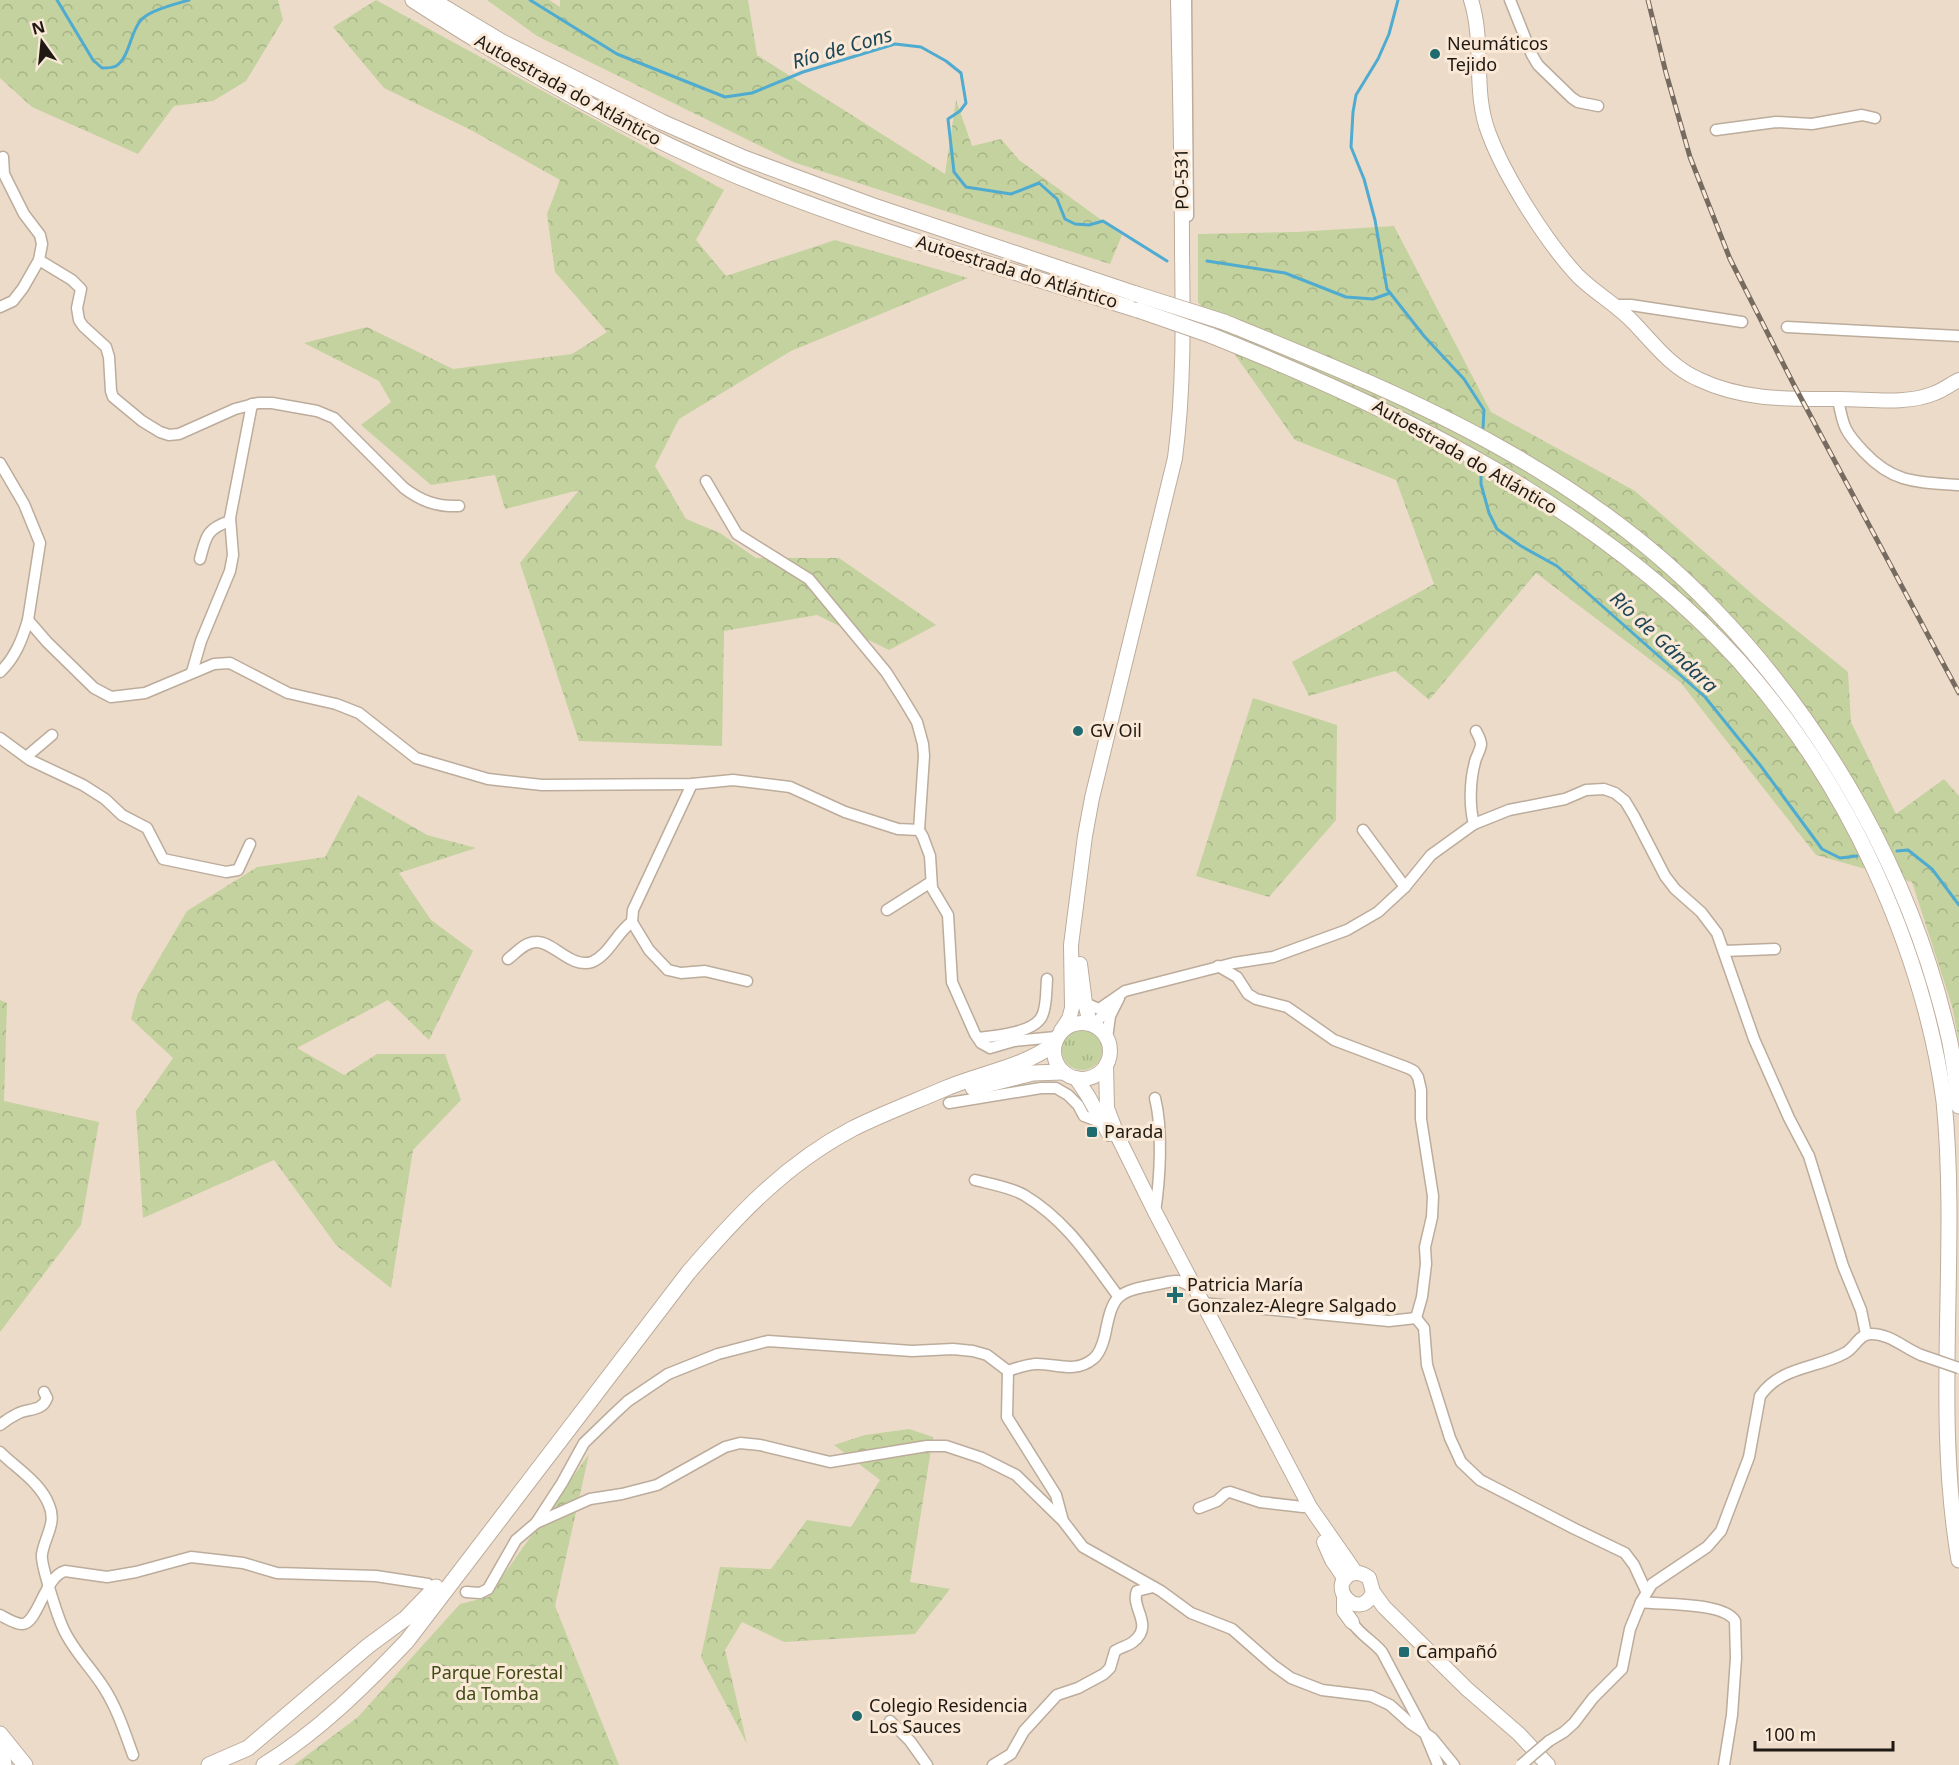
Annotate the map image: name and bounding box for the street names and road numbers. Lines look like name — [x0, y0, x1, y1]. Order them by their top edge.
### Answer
street label: Autoestrada do Atlántico — [471, 28, 666, 150]
street label: PO-531 — [1168, 148, 1194, 210]
street label: Autoestrada do Atlántico — [914, 229, 1121, 313]
street label: Autoestrada do Atlántico — [1369, 393, 1562, 519]

